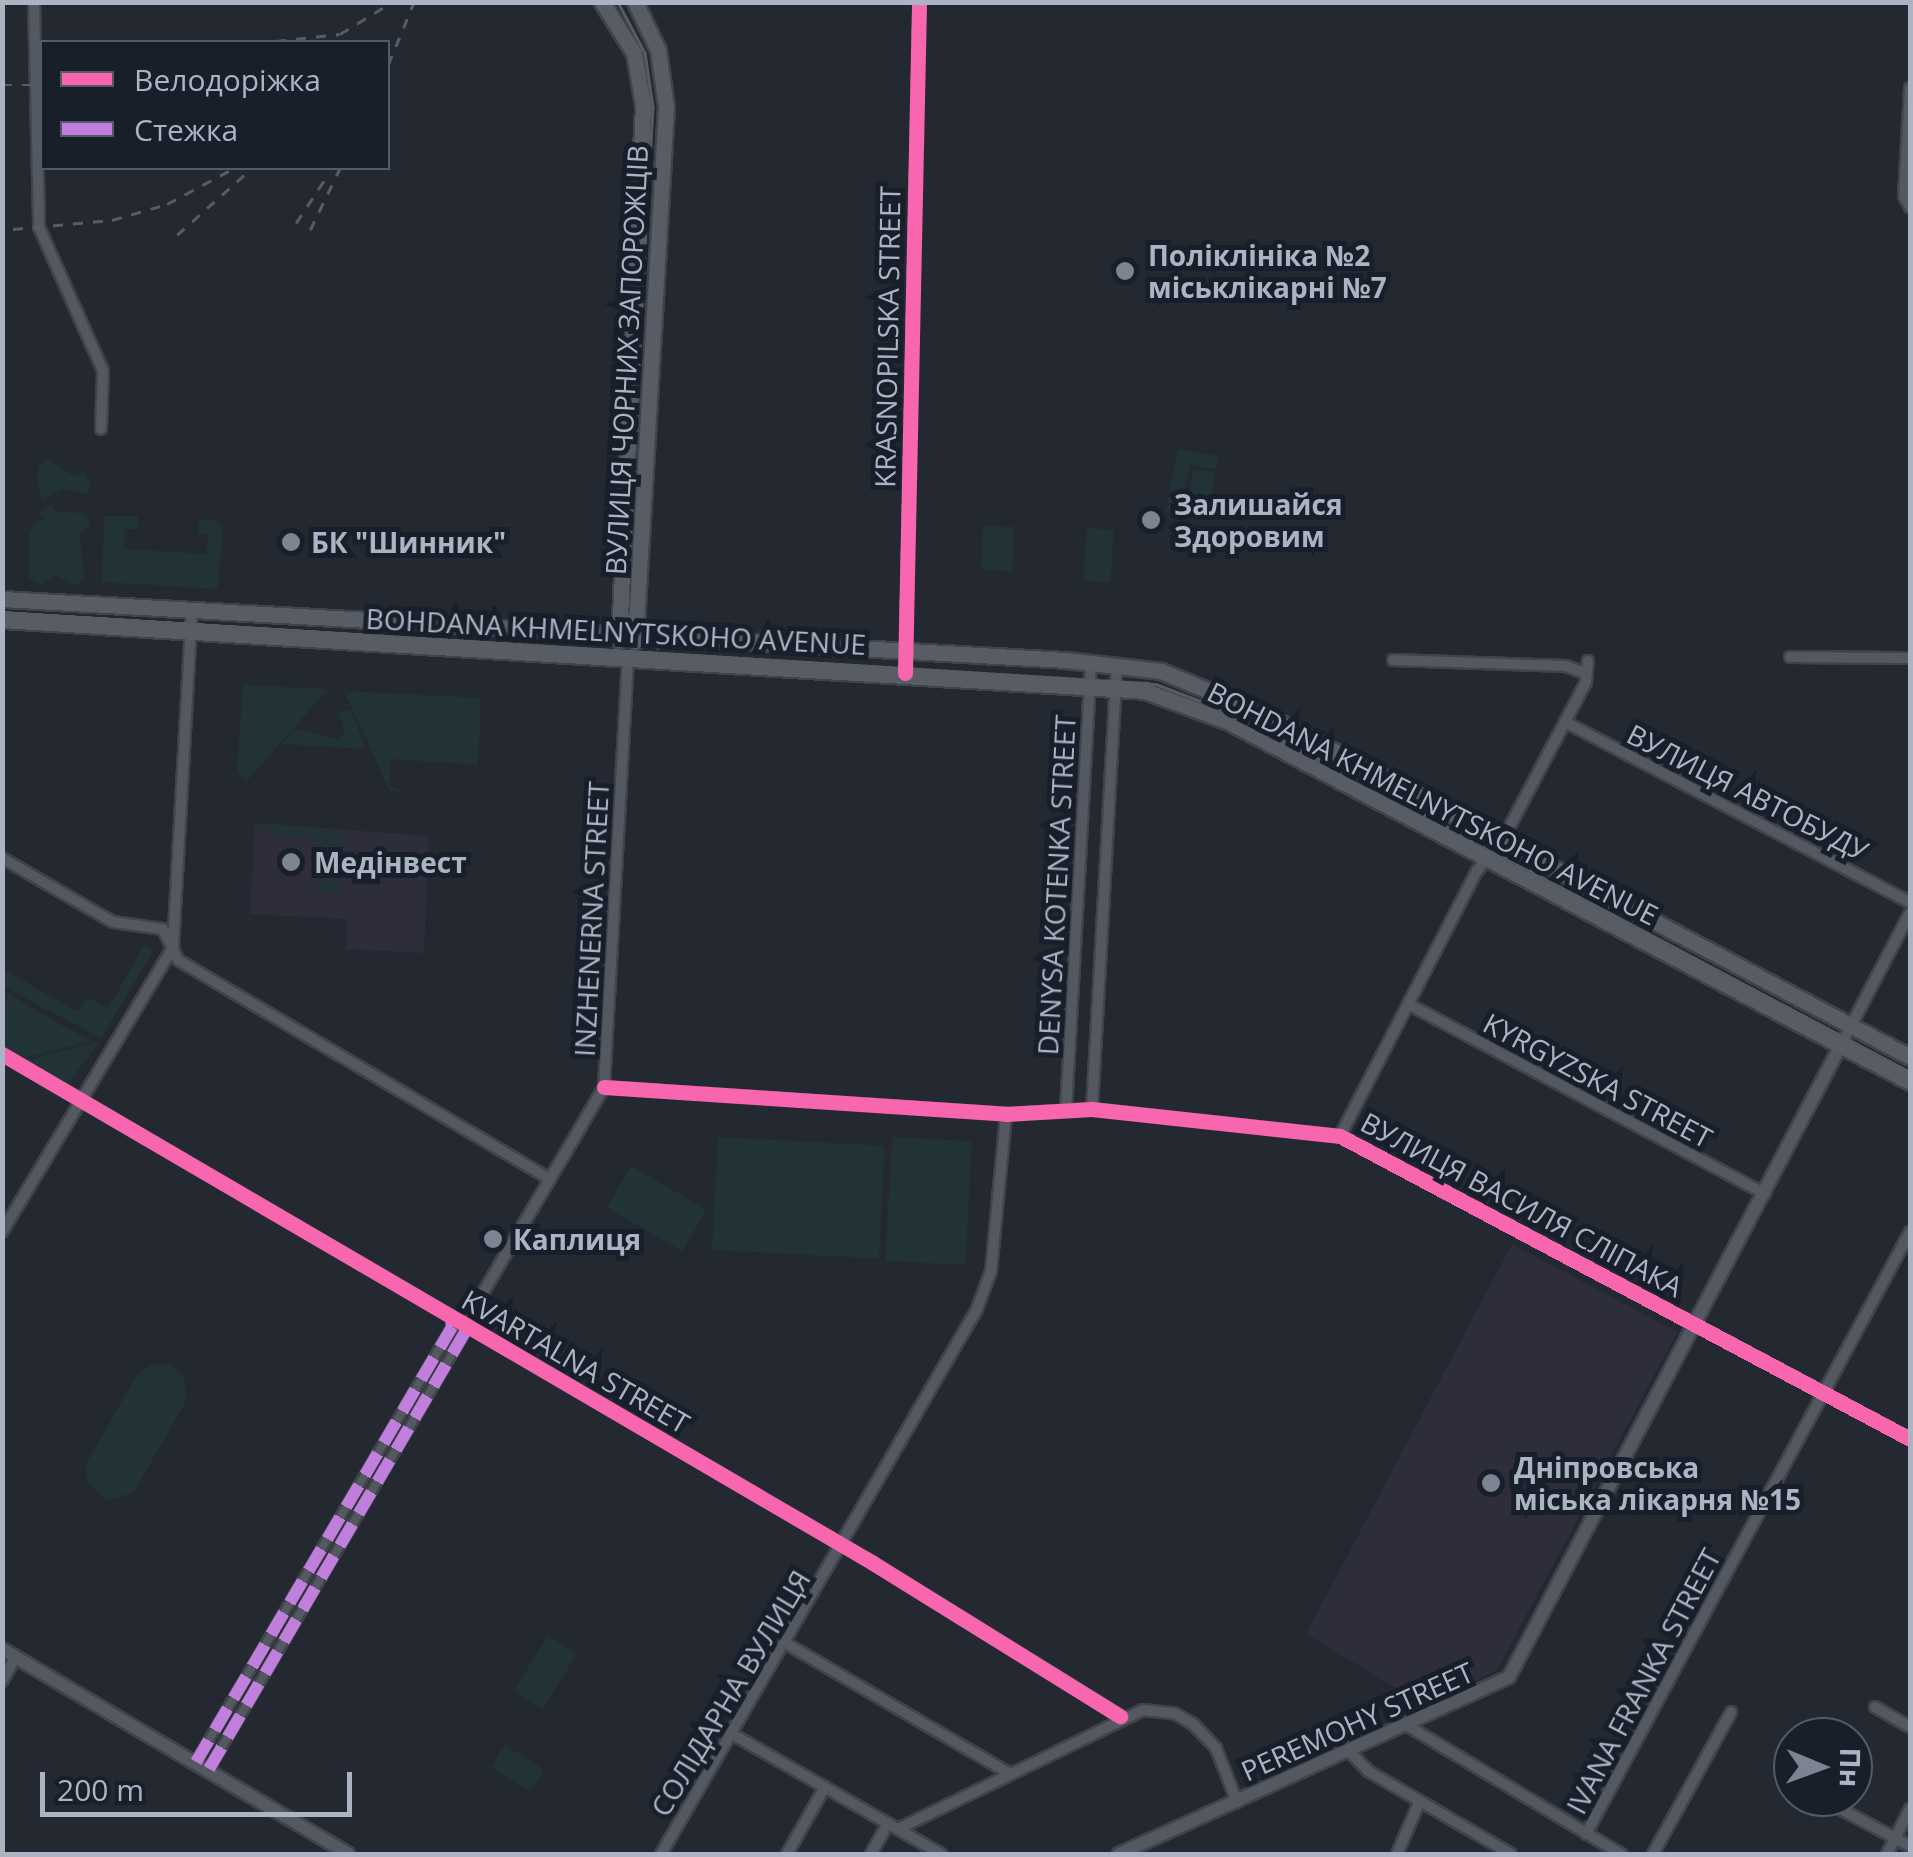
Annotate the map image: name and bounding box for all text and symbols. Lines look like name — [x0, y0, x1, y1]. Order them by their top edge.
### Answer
legend — [40, 40, 390, 170]
text: Велодоріжка — [134, 59, 321, 100]
text: Стежка — [134, 109, 238, 150]
street label: ВУЛИЦЯ ЧОРНИХ ЗАПОРОЖЦІВ — [598, 144, 654, 576]
street label: KRASNOPILSKA STREET — [868, 186, 906, 488]
place label: Поліклініка №2 міськлікарні №7 — [1148, 238, 1387, 304]
marker: Поліклініка №2 міськлікарні №7 — [1112, 258, 1138, 284]
place label: Залишайся Здоровим — [1174, 487, 1342, 553]
marker: Залишайся Здоровим — [1138, 507, 1164, 533]
place label: БК "Шинник" — [311, 525, 506, 559]
marker: БК "Шинник" — [280, 531, 302, 553]
street label: BOHDANA KHMELNYTSKOHO AVENUE — [365, 601, 867, 661]
street label: BOHDANA KHMELNYTSKOHO AVENUE — [1202, 674, 1664, 932]
street label: DENYSA KOTENKA STREET — [1030, 714, 1082, 1056]
street label: ВУЛИЦЯ АВТОБУДУ — [1622, 717, 1874, 867]
street label: INZHENERNA STREET — [567, 780, 615, 1058]
place label: Медінвест — [314, 845, 467, 879]
marker: Медінвест — [278, 849, 304, 875]
street label: KYRGYZSKA STREET — [1478, 1005, 1718, 1155]
street label: ВУЛИЦЯ ВАСИЛЯ СЛІПАКА — [1355, 1105, 1689, 1303]
place label: Каплиця — [513, 1222, 641, 1256]
marker: Каплиця — [482, 1228, 504, 1250]
street label: KVARTALNA STREET — [456, 1282, 696, 1440]
place label: Дніпровська міська лікарня №15 — [1514, 1450, 1801, 1516]
marker: Дніпровська міська лікарня №15 — [1478, 1470, 1504, 1496]
street label: IVANA FRANKA STREET — [1559, 1543, 1727, 1819]
street label: СОЛІДАРНА ВУЛИЦЯ — [643, 1564, 817, 1822]
street label: PEREMOHY STREET — [1236, 1655, 1478, 1787]
north arrow — [1773, 1717, 1873, 1817]
text: Пн — [1832, 1747, 1870, 1788]
scale bar — [45, 1752, 358, 1814]
text: 200 m — [57, 1769, 144, 1810]

